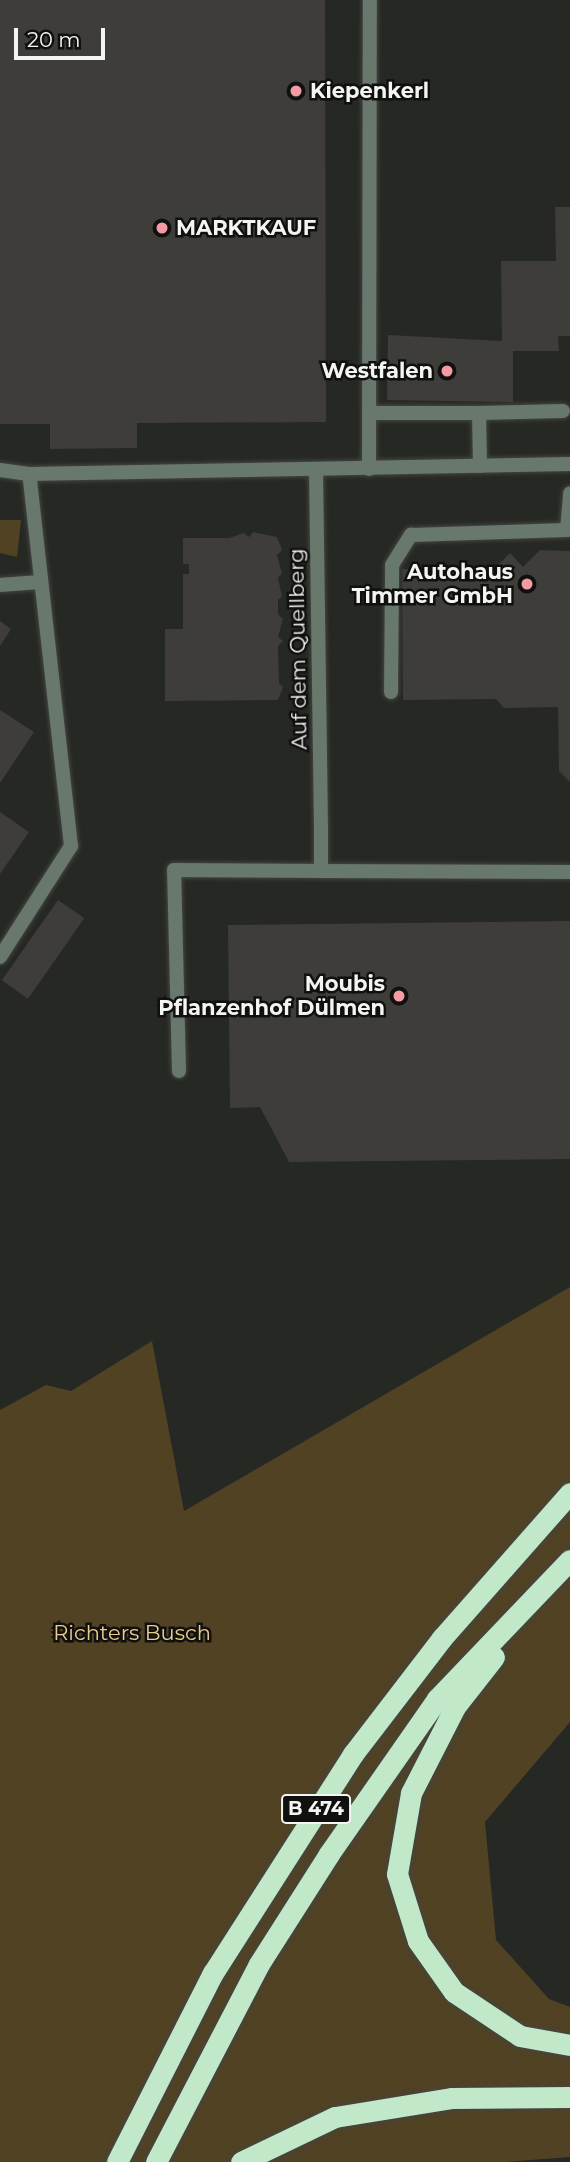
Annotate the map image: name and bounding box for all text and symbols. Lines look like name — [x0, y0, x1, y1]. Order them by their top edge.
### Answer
scale bar — [18, 14, 108, 58]
text: 20 m — [27, 27, 81, 52]
place label: Kiepenkerl — [310, 78, 429, 104]
marker: Kiepenkerl — [288, 83, 304, 99]
place label: MARKTKAUF — [176, 215, 316, 241]
marker: MARKTKAUF — [154, 220, 170, 236]
place label: Westfalen — [321, 358, 433, 384]
marker: Westfalen — [439, 363, 455, 379]
street label: Auf dem Quellberg — [284, 548, 312, 750]
place label: Autohaus Timmer GmbH — [352, 559, 513, 609]
marker: Autohaus Timmer GmbH — [519, 576, 535, 592]
place label: Moubis Pflanzenhof Dülmen — [158, 971, 385, 1021]
marker: Moubis Pflanzenhof Dülmen — [391, 988, 407, 1004]
park label: Richters Busch — [53, 1620, 211, 1646]
road number: B 474 — [281, 1794, 351, 1825]

